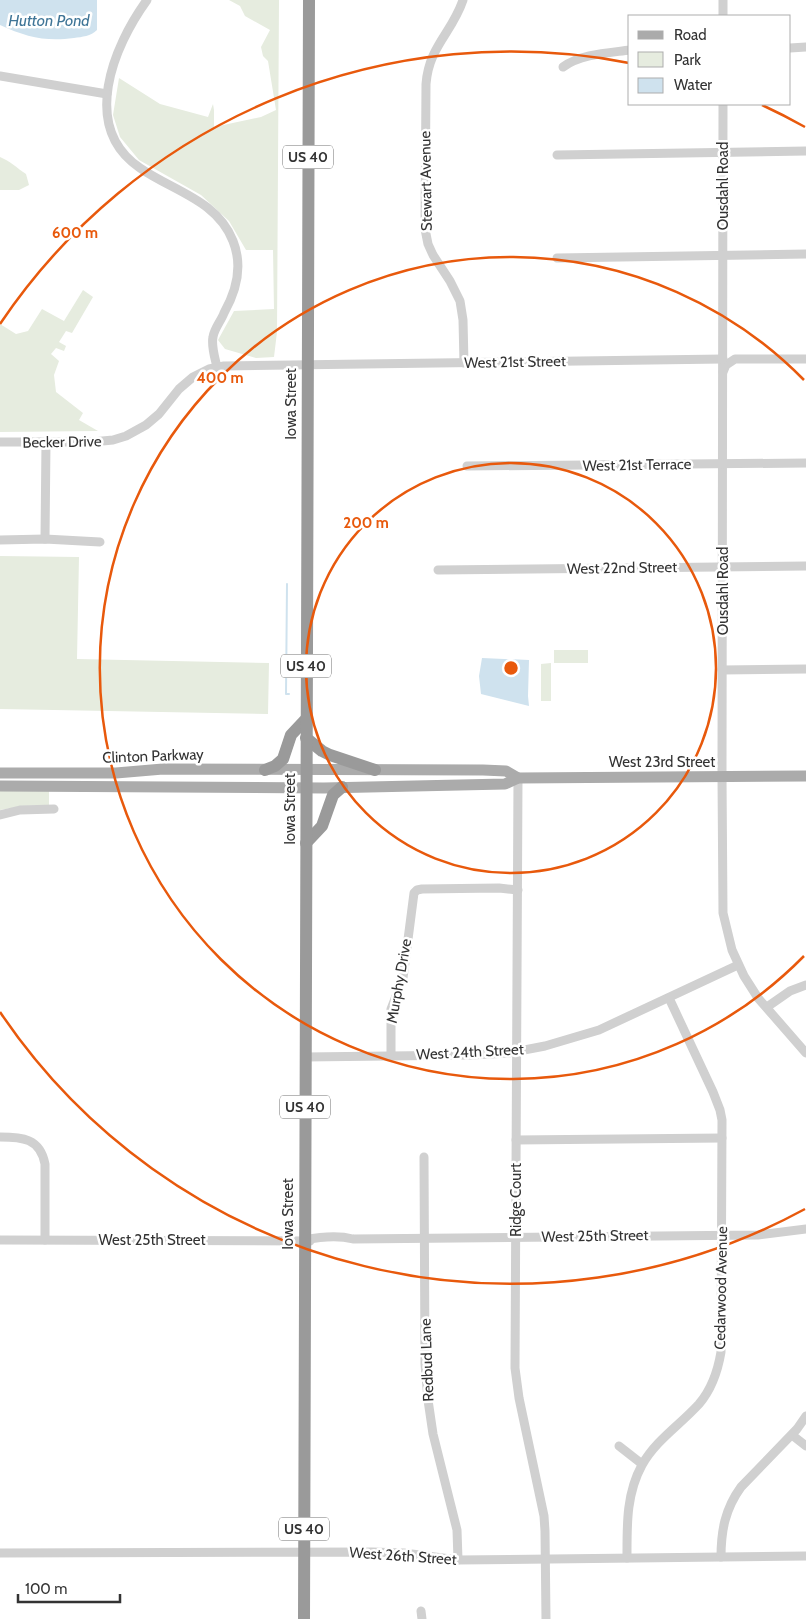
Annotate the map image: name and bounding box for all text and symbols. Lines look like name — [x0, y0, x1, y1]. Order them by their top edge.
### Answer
water label: Hutton Pond — [8, 11, 90, 30]
legend — [628, 15, 791, 105]
text: Road — [674, 26, 707, 44]
text: Park — [674, 51, 701, 69]
text: Water — [674, 76, 712, 94]
street label: Stewart Avenue — [416, 131, 436, 231]
street label: Ousdahl Road — [714, 142, 732, 230]
road number: US 40 — [283, 146, 333, 168]
text: 600 m — [52, 224, 98, 242]
street label: West 21st Street — [464, 352, 566, 372]
street label: Iowa Street — [282, 368, 300, 440]
text: 400 m — [197, 369, 243, 387]
street label: Becker Drive — [22, 432, 102, 452]
street label: West 21st Terrace — [582, 455, 692, 475]
text: 200 m — [343, 514, 389, 532]
street label: Ousdahl Road — [714, 547, 732, 635]
street label: West 22nd Street — [567, 558, 677, 578]
road number: US 40 — [281, 654, 331, 678]
centre of rings — [502, 659, 520, 677]
street label: Clinton Parkway — [102, 745, 204, 767]
street label: West 23rd Street — [609, 753, 715, 771]
street label: Iowa Street — [281, 773, 299, 845]
street label: Murphy Drive — [383, 937, 415, 1025]
street label: West 24th Street — [416, 1040, 524, 1064]
road number: US 40 — [280, 1096, 330, 1118]
street label: Ridge Court — [507, 1163, 525, 1237]
street label: Iowa Street — [279, 1178, 297, 1250]
street label: West 25th Street — [541, 1226, 649, 1246]
street label: Cedarwood Avenue — [711, 1226, 731, 1350]
street label: West 25th Street — [98, 1231, 206, 1249]
street label: Redbud Lane — [417, 1318, 437, 1402]
road number: US 40 — [279, 1518, 329, 1540]
street label: West 26th Street — [349, 1543, 457, 1569]
scale bar — [18, 1572, 120, 1604]
text: 100 m — [25, 1580, 67, 1598]

